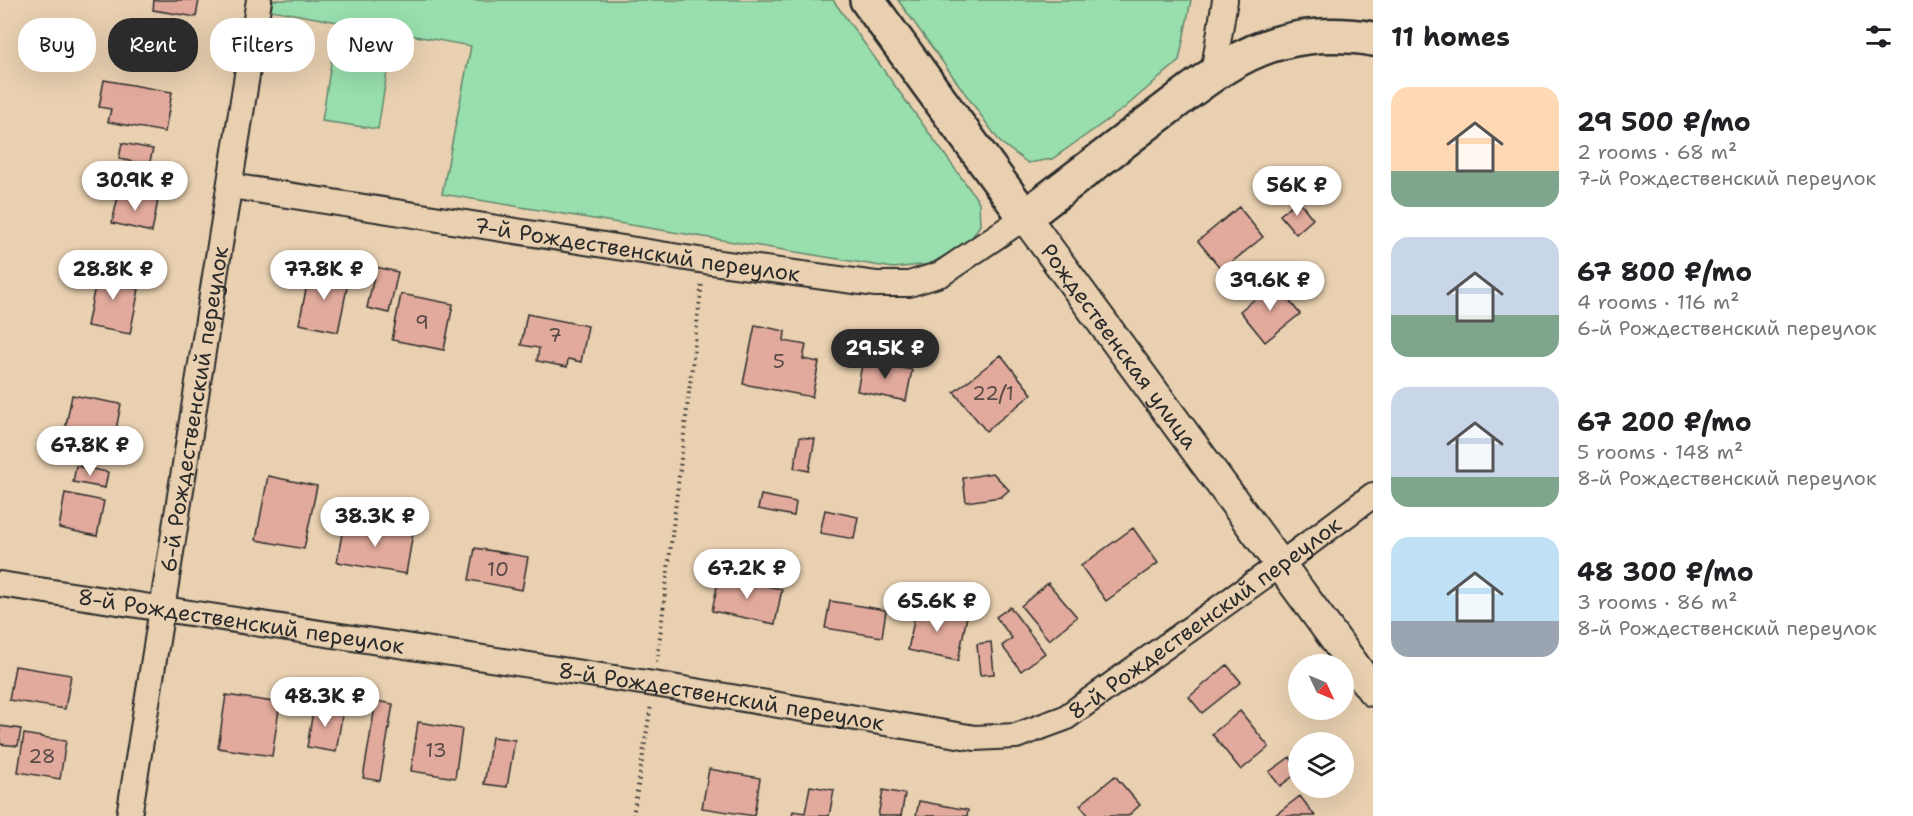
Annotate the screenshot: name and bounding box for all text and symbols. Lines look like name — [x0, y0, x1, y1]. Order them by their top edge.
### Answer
chip: Buy — [18, 18, 96, 72]
chip: Rent — [108, 18, 198, 72]
chip: Filters — [210, 18, 315, 72]
chip: New — [327, 18, 414, 72]
text: 11 homes — [1391, 19, 1510, 54]
icon: filters — [1862, 20, 1895, 53]
text: 29 500 ₽/mo — [1577, 104, 1751, 139]
icon: home — [1439, 111, 1511, 183]
text: 2 rooms · 68 m² — [1577, 139, 1737, 165]
pin: 30.9K ₽ — [80, 161, 190, 212]
text: 7-й Рождественский переулок — [1577, 165, 1876, 191]
pin: 56K ₽ — [1255, 166, 1339, 217]
text: 30.9K ₽ — [96, 167, 174, 193]
text: 56K ₽ — [1266, 172, 1328, 198]
street label: 7-й Рождественский переулок — [472, 211, 802, 289]
street label: Рождественская улица — [1034, 238, 1205, 455]
street label: 6-й Рождественский переулок — [153, 244, 235, 574]
pin: 28.8K ₽ — [58, 250, 168, 301]
pin: 77.8K ₽ — [269, 250, 379, 301]
text: 67 800 ₽/mo — [1577, 254, 1752, 289]
text: 28.8K ₽ — [72, 256, 154, 282]
text: 77.8K ₽ — [284, 256, 364, 282]
pin: 39.6K ₽ — [1215, 261, 1325, 312]
icon: home — [1439, 261, 1511, 333]
text: 39.6K ₽ — [1229, 267, 1311, 293]
text: 4 rooms · 116 m² — [1577, 289, 1739, 315]
house number: 9 — [415, 309, 429, 335]
text: 6-й Рождественский переулок — [1577, 315, 1877, 341]
house number: 7 — [548, 322, 562, 348]
pin: 29.5K ₽ — [830, 329, 940, 380]
text: 29.5K ₽ — [845, 335, 925, 361]
house number: 5 — [773, 348, 785, 374]
house number: 22/1 — [972, 380, 1014, 406]
text: 67 200 ₽/mo — [1577, 404, 1752, 439]
icon: home — [1439, 411, 1511, 483]
pin: 67.8K ₽ — [35, 426, 145, 477]
text: 67.8K ₽ — [51, 432, 129, 458]
text: 5 rooms · 148 m² — [1577, 439, 1743, 465]
text: 8-й Рождественский переулок — [1577, 465, 1877, 491]
pin: 38.3K ₽ — [320, 497, 430, 548]
text: 38.3K ₽ — [334, 503, 416, 529]
street label: 8-й Рождественский переулок — [1062, 510, 1347, 726]
pin: 67.2K ₽ — [692, 549, 802, 600]
text: 48 300 ₽/mo — [1577, 554, 1754, 589]
text: 67.2K ₽ — [707, 555, 787, 581]
house number: 10 — [487, 556, 509, 582]
icon: home — [1439, 561, 1511, 633]
street label: 8-й Рождественский переулок — [76, 582, 407, 661]
pin: 65.6K ₽ — [882, 582, 992, 633]
text: 65.6K ₽ — [897, 588, 977, 614]
text: 3 rooms · 86 m² — [1577, 589, 1737, 615]
text: 8-й Рождественский переулок — [1577, 615, 1877, 641]
north arrow — [1288, 654, 1354, 720]
map controls — [1288, 654, 1354, 798]
street label: 8-й Рождественский переулок — [556, 656, 887, 738]
pin: 48.3K ₽ — [270, 677, 380, 728]
text: 48.3K ₽ — [284, 683, 366, 709]
button: layers — [1288, 732, 1354, 798]
house number: 13 — [425, 737, 447, 763]
house number: 28 — [28, 743, 56, 769]

